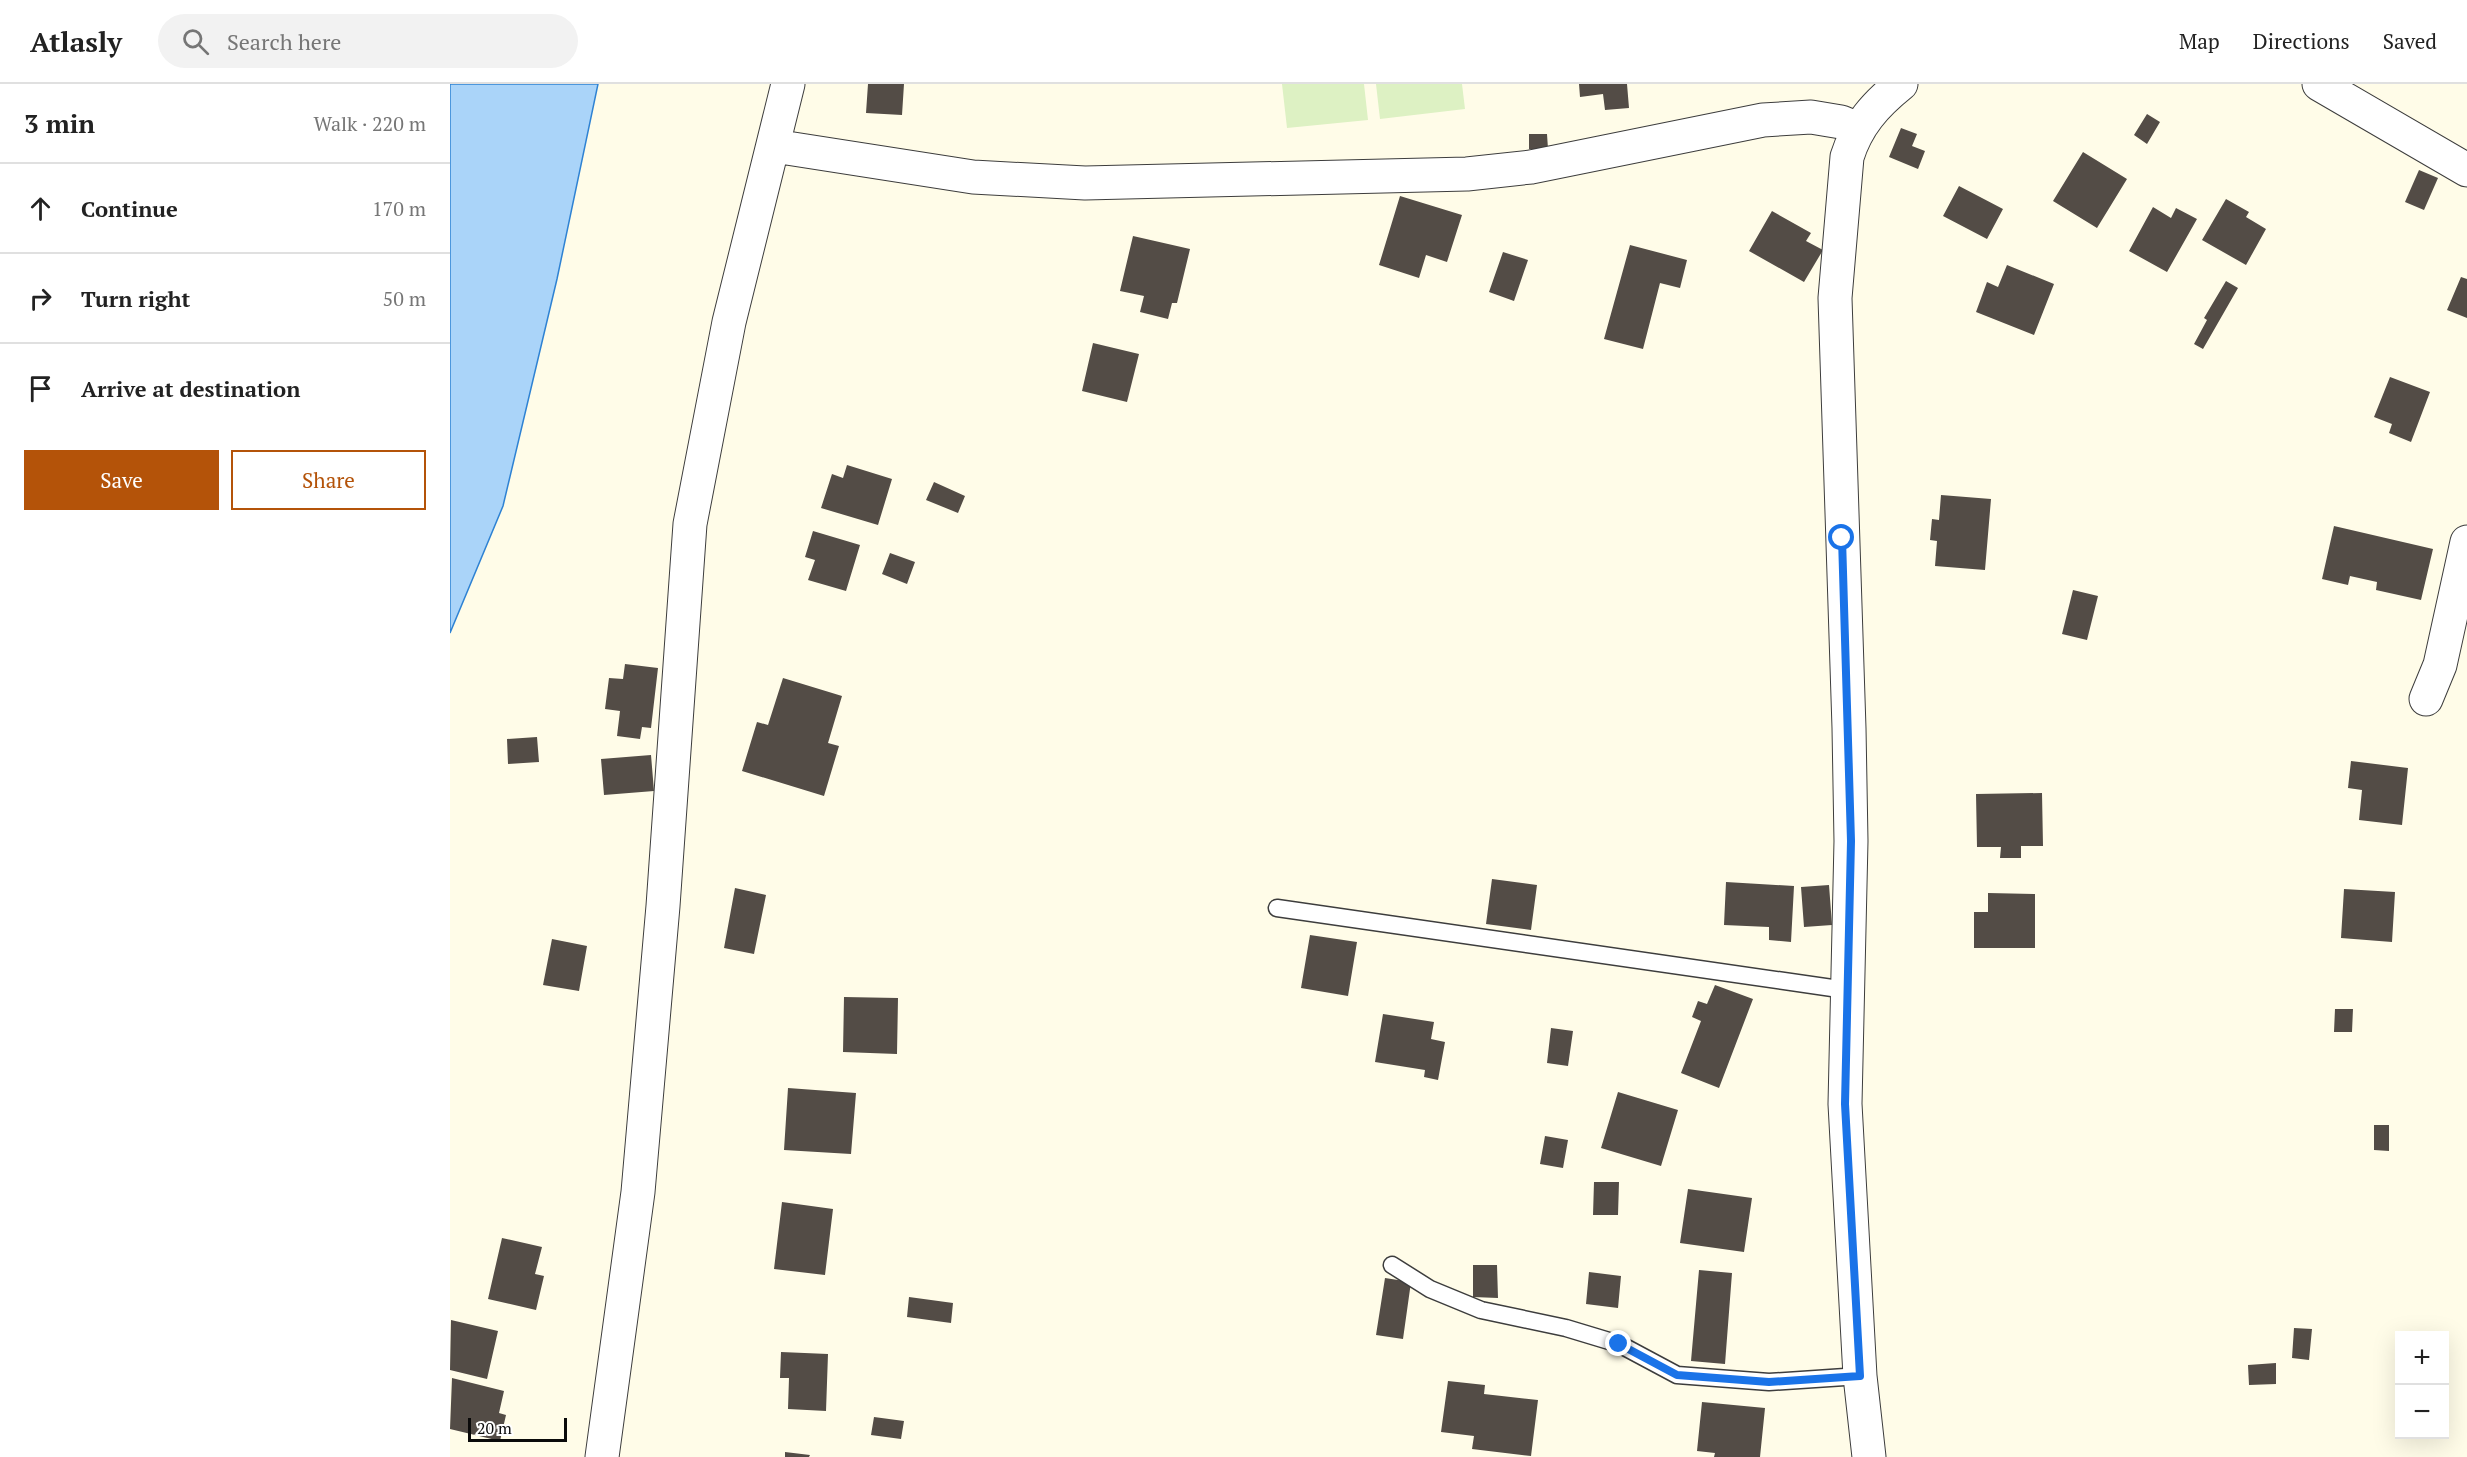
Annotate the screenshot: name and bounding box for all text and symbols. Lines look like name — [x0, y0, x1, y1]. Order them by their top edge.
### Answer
search box — [158, 14, 578, 68]
text: Atlasly — [30, 23, 122, 60]
icon: search — [179, 25, 212, 58]
text: Search here — [227, 27, 341, 56]
text: Map — [2179, 27, 2220, 55]
text: Directions — [2253, 27, 2350, 55]
text: Saved — [2383, 27, 2437, 55]
text: 3 min — [24, 106, 95, 140]
text: Walk · 220 m — [314, 110, 426, 137]
icon: ahead — [24, 192, 57, 225]
text: Continue — [81, 194, 178, 223]
text: 170 m — [372, 195, 426, 222]
icon: right — [24, 282, 57, 315]
text: Turn right — [81, 284, 190, 313]
text: 50 m — [383, 285, 426, 312]
icon: arrive — [24, 372, 57, 405]
text: Arrive at destination — [81, 374, 300, 403]
button: Save — [24, 450, 219, 510]
button: Share — [231, 450, 426, 510]
route start — [1828, 524, 1854, 550]
route end — [1605, 1330, 1631, 1356]
map controls — [2395, 1331, 2449, 1439]
button: + — [2395, 1331, 2449, 1385]
button: − — [2395, 1385, 2449, 1439]
scale bar — [468, 1415, 567, 1442]
text: 20 m — [477, 1417, 512, 1439]

